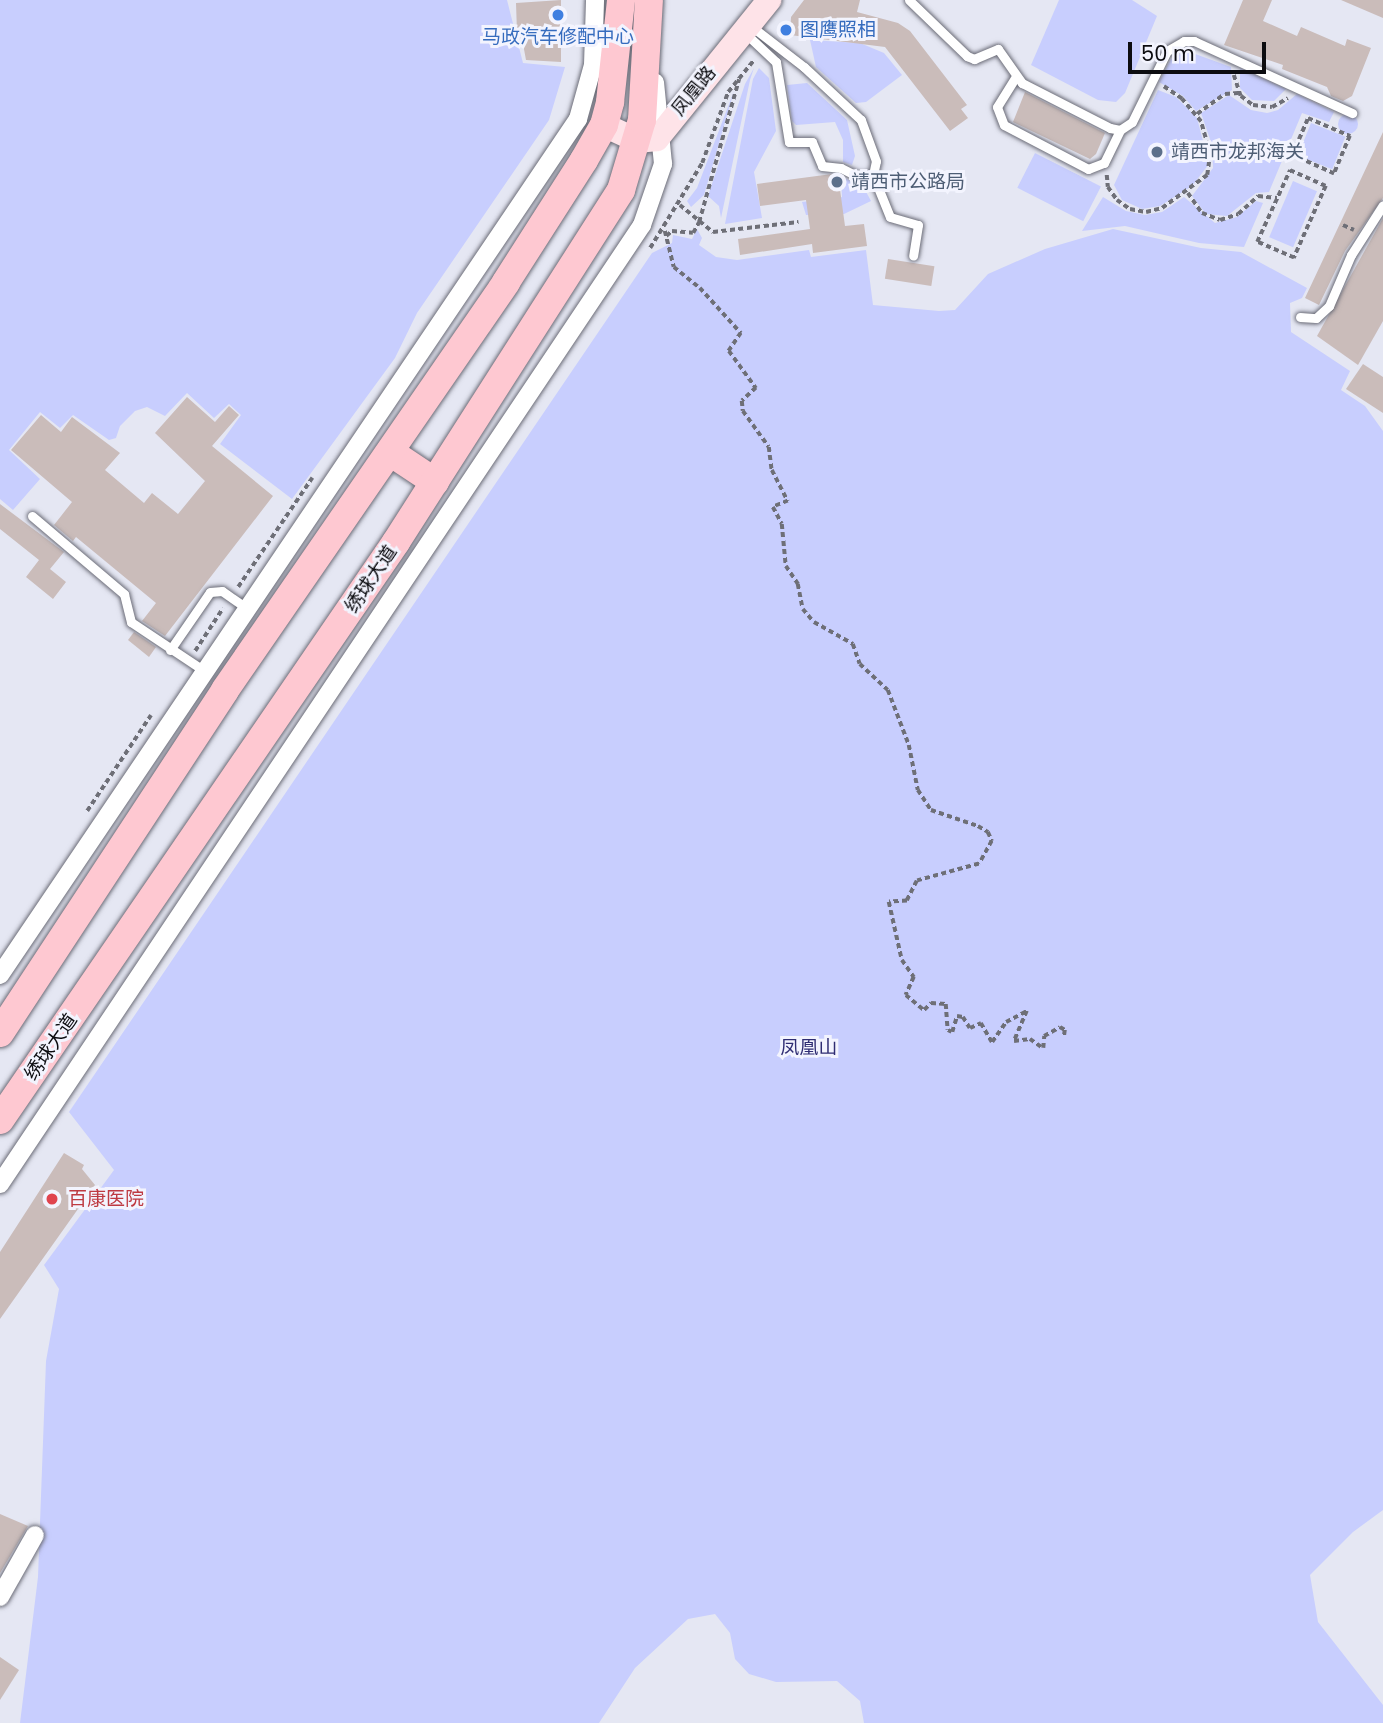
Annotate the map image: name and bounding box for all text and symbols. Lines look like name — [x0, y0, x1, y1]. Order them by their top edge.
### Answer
marker: 马政汽车修配中心 — [550, 7, 566, 23]
place label: 图鹰照相 — [800, 19, 876, 41]
marker: 图鹰照相 — [778, 22, 794, 38]
place label: 马政汽车修配中心 — [482, 26, 634, 48]
scale bar — [1131, 28, 1269, 72]
text: 50 m — [1141, 39, 1195, 68]
street label: 凤凰路 — [667, 62, 721, 120]
place label: 靖西市龙邦海关 — [1171, 141, 1304, 163]
marker: 靖西市龙邦海关 — [1149, 144, 1165, 160]
place label: 靖西市公路局 — [851, 171, 965, 193]
marker: 靖西市公路局 — [829, 174, 845, 190]
street label: 绣球大道 — [340, 541, 402, 617]
street label: 绣球大道 — [20, 1009, 82, 1085]
park label: 凤凰山 — [781, 1037, 837, 1059]
place label: 百康医院 — [68, 1188, 144, 1210]
marker: 百康医院 — [42, 1189, 62, 1209]

